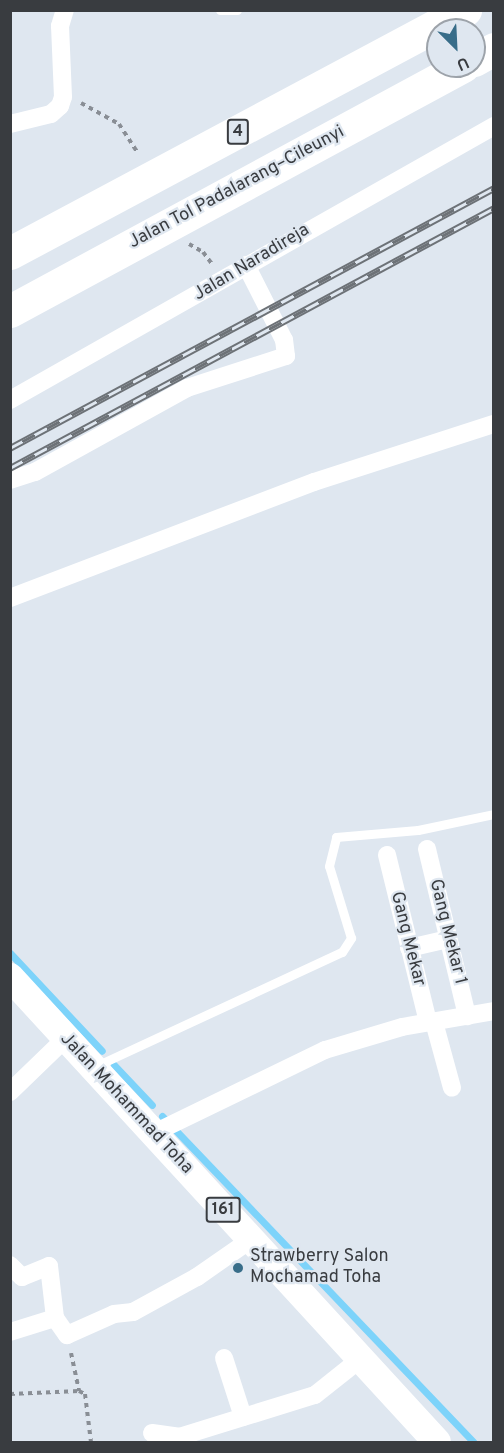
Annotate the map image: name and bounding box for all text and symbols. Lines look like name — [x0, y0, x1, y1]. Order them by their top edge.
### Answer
north arrow — [426, 18, 486, 78]
text: U — [453, 51, 472, 74]
road number: 4 — [226, 119, 250, 145]
street label: Jalan Tol Padalarang–Cileunyi — [125, 122, 349, 254]
street label: Jalan Naradireja — [190, 220, 314, 306]
street label: Gang Mekar 1 — [423, 877, 471, 987]
street label: Gang Mekar — [385, 889, 429, 989]
street label: Jalan Mohammad Toha — [55, 1029, 197, 1179]
road number: 161 — [205, 1197, 241, 1223]
place label: Strawberry Salon Mochamad Toha — [250, 1247, 389, 1290]
marker: Strawberry Salon Mochamad Toha — [231, 1261, 245, 1275]

